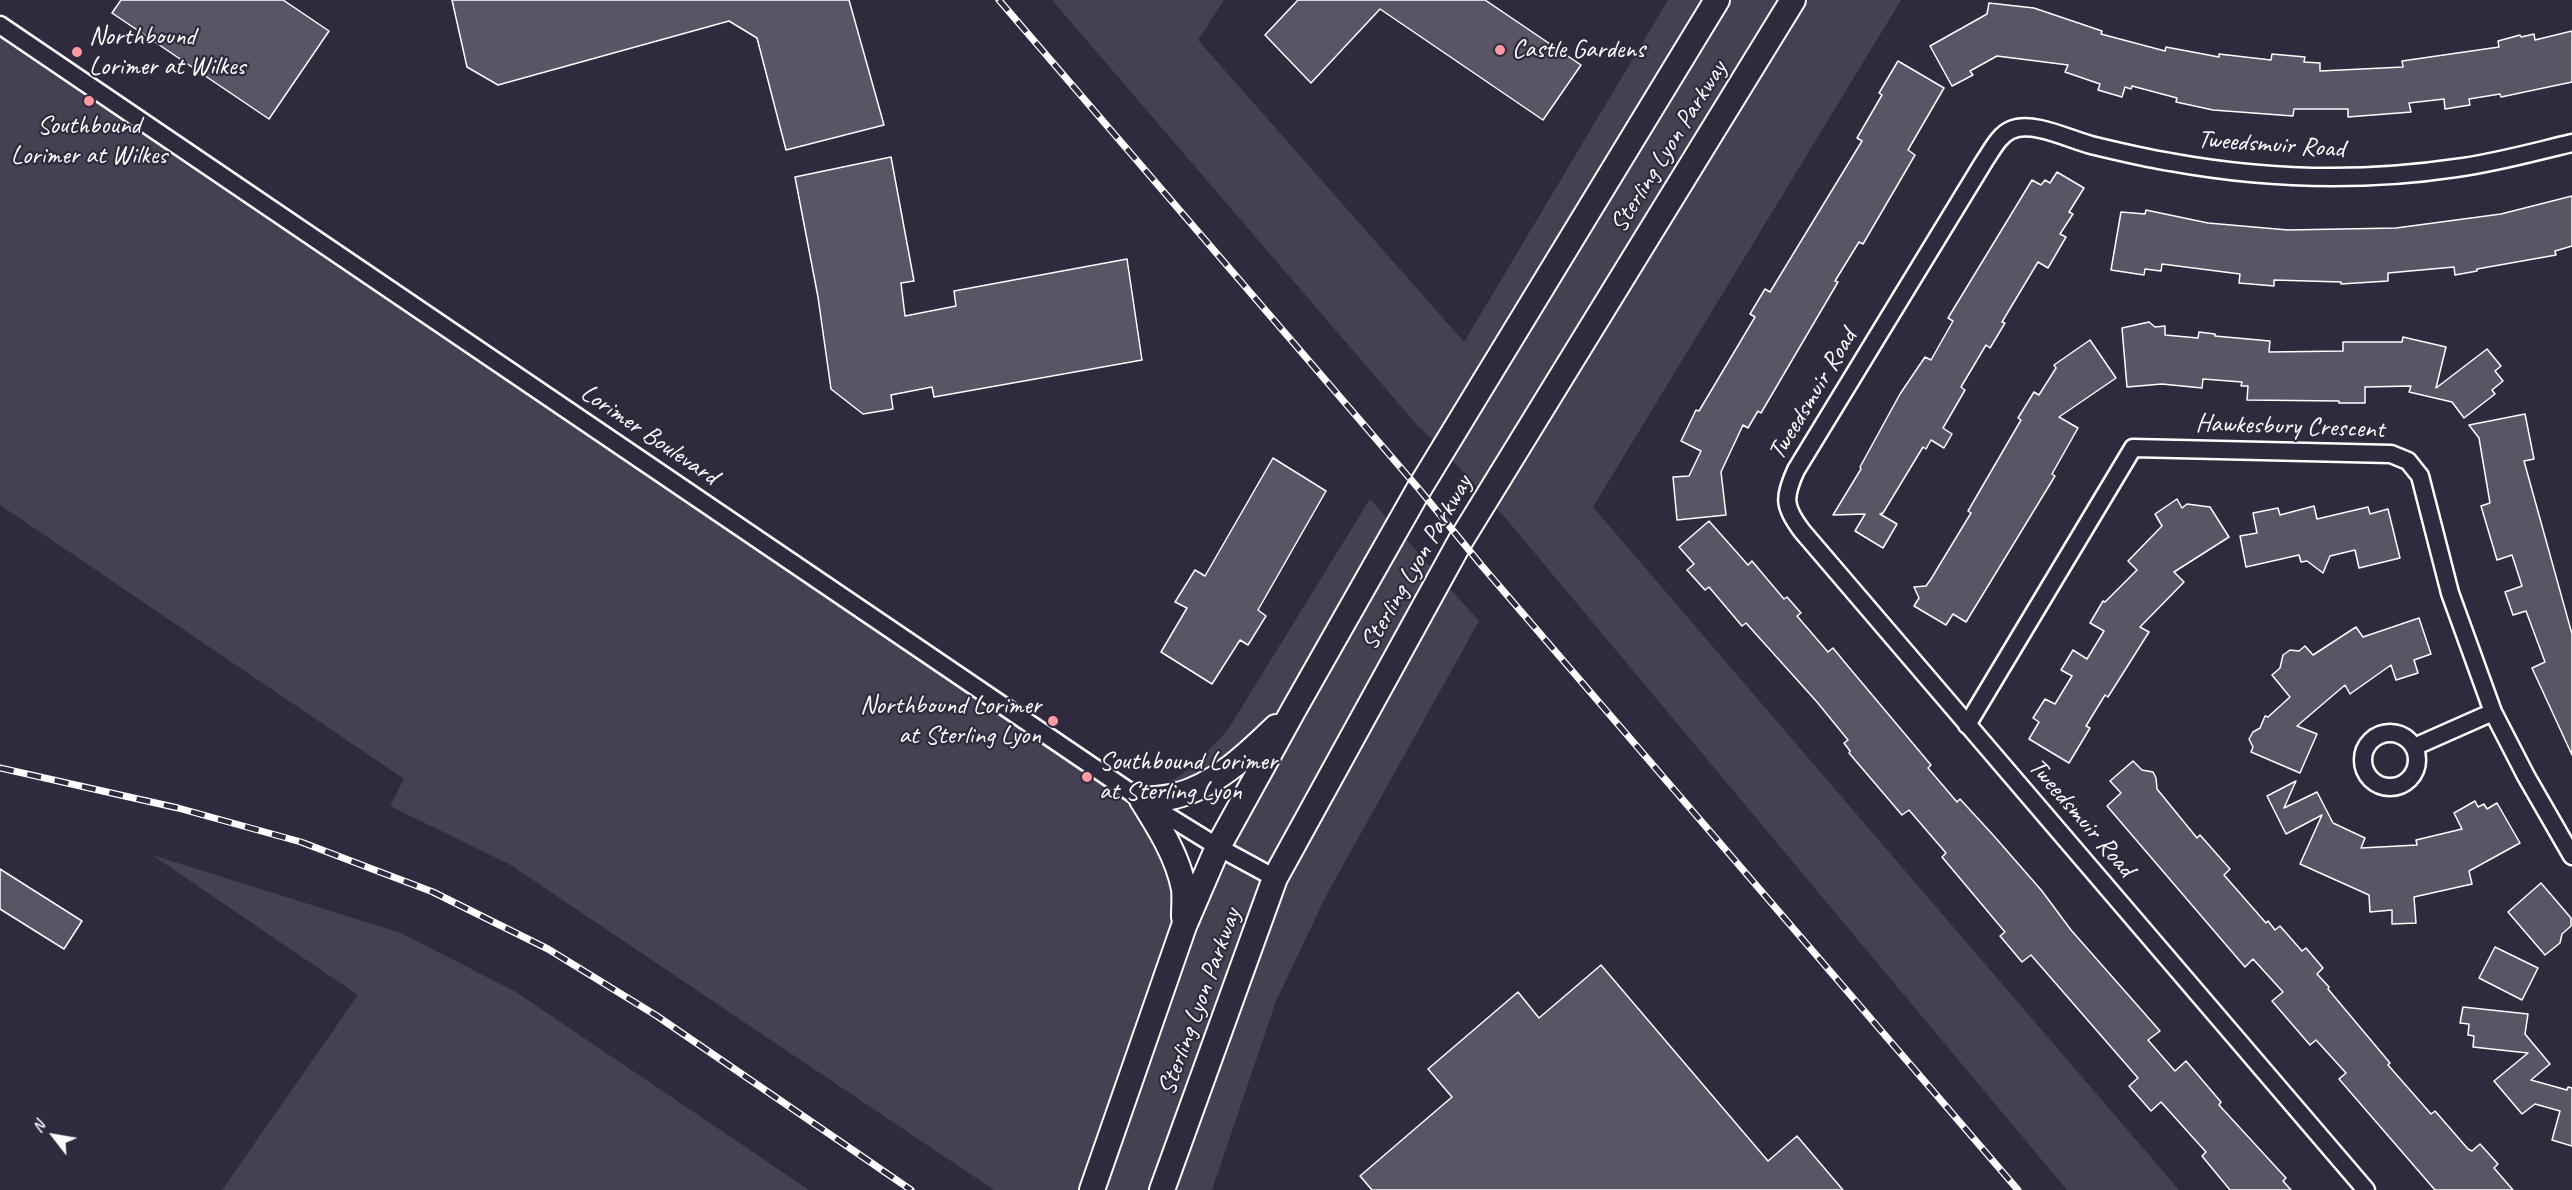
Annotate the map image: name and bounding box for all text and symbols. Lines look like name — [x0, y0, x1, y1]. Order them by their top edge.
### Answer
place label: Northbound Lorimer at Wilkes — [89, 21, 245, 82]
place label: Castle Gardens — [1512, 34, 1645, 66]
marker: Castle Gardens — [1493, 43, 1507, 57]
marker: Northbound Lorimer at Wilkes — [70, 45, 84, 59]
street label: Sterling Lyon Parkway — [1604, 55, 1734, 239]
marker: Southbound Lorimer at Wilkes — [82, 94, 96, 108]
place label: Southbound Lorimer at Wilkes — [11, 110, 167, 172]
street label: Tweedsmuir Road — [2197, 124, 2345, 166]
street label: Tweedsmuir Road — [1762, 324, 1864, 466]
street label: Lorimer Boulevard — [574, 378, 724, 492]
street label: Hawkesbury Crescent — [2195, 408, 2385, 446]
street label: Sterling Lyon Parkway — [1354, 470, 1480, 656]
place label: Northbound Lorimer at Sterling Lyon — [860, 690, 1041, 752]
marker: Northbound Lorimer at Sterling Lyon — [1046, 714, 1060, 728]
place label: Southbound Lorimer at Sterling Lyon — [1099, 746, 1277, 808]
street label: Tweedsmuir Road — [2021, 752, 2141, 884]
marker: Southbound Lorimer at Sterling Lyon — [1080, 770, 1094, 784]
street label: Sterling Lyon Parkway — [1152, 904, 1248, 1100]
north arrow — [24, 1106, 84, 1166]
text: N — [27, 1117, 50, 1136]

